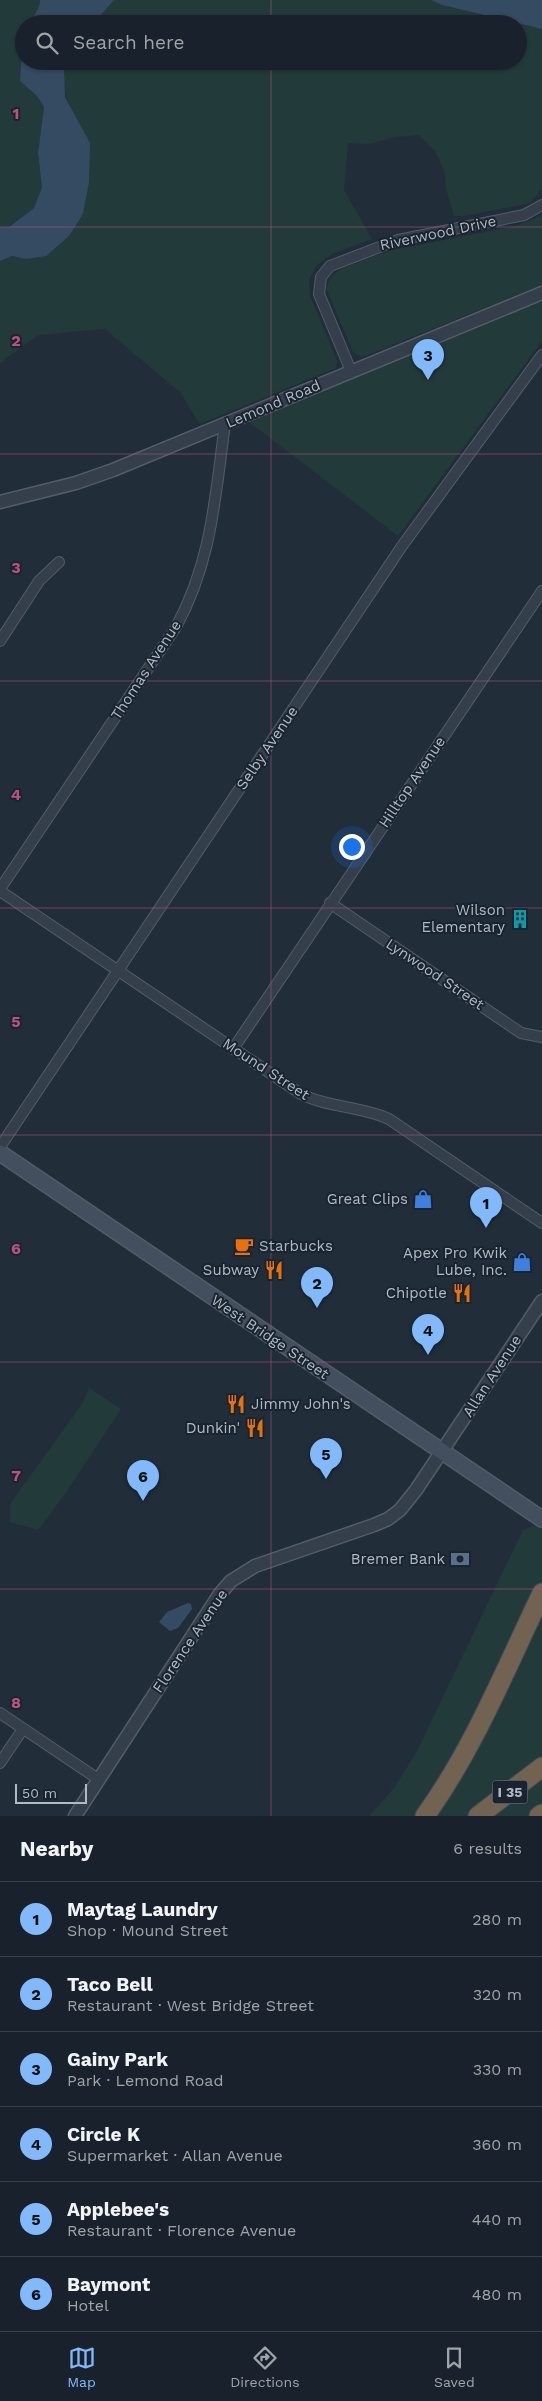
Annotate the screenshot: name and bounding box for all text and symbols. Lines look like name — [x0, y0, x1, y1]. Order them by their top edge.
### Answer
search box — [15, 15, 527, 70]
icon: search — [33, 29, 61, 57]
text: Search here — [73, 31, 184, 54]
text: 1 — [13, 104, 19, 123]
street label: Riverwood Drive — [378, 212, 498, 254]
text: 2 — [11, 331, 21, 350]
pin: 3 — [412, 339, 444, 380]
street label: Lemond Road — [223, 376, 323, 432]
text: 3 — [11, 558, 21, 577]
street label: Thomas Avenue — [107, 617, 185, 723]
street label: Selby Avenue — [232, 703, 302, 793]
street label: Hilltop Avenue — [375, 733, 449, 831]
text: 4 — [11, 785, 21, 804]
your location — [339, 834, 365, 860]
place label: Wilson Elementary — [421, 901, 505, 936]
building icon: Wilson Elementary — [509, 908, 531, 930]
street label: Lynwood Street — [383, 935, 488, 1014]
text: 5 — [11, 1012, 21, 1031]
street label: Mound Street — [219, 1034, 313, 1104]
pin: 1 — [470, 1187, 502, 1228]
shop icon: Great Clips — [412, 1188, 434, 1210]
place label: Great Clips — [327, 1190, 408, 1208]
cafe icon: Starbucks — [233, 1235, 255, 1257]
place label: Starbucks — [259, 1237, 333, 1255]
text: 6 — [11, 1239, 21, 1258]
place label: Apex Pro Kwik Lube, Inc. — [403, 1244, 507, 1279]
shop icon: Apex Pro Kwik Lube, Inc. — [511, 1251, 533, 1273]
restaurant icon: Subway — [263, 1259, 285, 1281]
place label: Subway — [203, 1261, 259, 1279]
pin: 2 — [301, 1267, 333, 1308]
restaurant icon: Chipotle — [451, 1282, 473, 1304]
place label: Chipotle — [386, 1284, 447, 1302]
street label: West Bridge Street — [208, 1291, 333, 1383]
pin: 4 — [412, 1314, 444, 1355]
street label: Allan Avenue — [459, 1331, 525, 1421]
restaurant icon: Jimmy John's — [225, 1393, 247, 1415]
place label: Jimmy John's — [251, 1395, 351, 1413]
restaurant icon: Dunkin' — [244, 1417, 266, 1439]
place label: Dunkin' — [186, 1419, 240, 1437]
pin: 5 — [310, 1438, 342, 1479]
pin: 6 — [127, 1460, 159, 1501]
text: 7 — [11, 1466, 21, 1485]
bank icon: Bremer Bank — [449, 1548, 471, 1570]
place label: Bremer Bank — [351, 1550, 445, 1568]
street label: Florence Avenue — [149, 1586, 231, 1696]
text: 8 — [11, 1693, 21, 1712]
road number: I 35 — [492, 1780, 528, 1804]
scale bar — [15, 1781, 88, 1804]
text: 50 m — [22, 1785, 57, 1801]
text: Nearby — [20, 1836, 93, 1861]
text: 6 results — [453, 1839, 522, 1858]
text: Maytag Laundry — [67, 1898, 218, 1921]
text: 1 — [33, 1910, 39, 1929]
text: 280 m — [472, 1910, 522, 1929]
text: Shop · Mound Street — [67, 1921, 228, 1940]
text: Taco Bell — [67, 1973, 153, 1996]
text: 2 — [31, 1985, 41, 2004]
text: 320 m — [473, 1985, 522, 2004]
text: Restaurant · West Bridge Street — [67, 1996, 314, 2015]
text: Gainy Park — [67, 2048, 168, 2071]
text: 3 — [31, 2060, 41, 2079]
text: 330 m — [473, 2060, 522, 2079]
text: Park · Lemond Road — [67, 2071, 223, 2090]
text: Circle K — [67, 2123, 140, 2146]
text: 4 — [31, 2135, 41, 2154]
text: 360 m — [472, 2135, 522, 2154]
text: Supermarket · Allan Avenue — [67, 2146, 283, 2165]
text: Applebee's — [67, 2198, 169, 2221]
text: 5 — [31, 2210, 41, 2229]
text: 440 m — [472, 2210, 522, 2229]
text: Restaurant · Florence Avenue — [67, 2221, 296, 2240]
text: Baymont — [67, 2273, 150, 2296]
text: 6 — [31, 2285, 41, 2304]
text: 480 m — [472, 2285, 522, 2304]
text: Hotel — [67, 2296, 109, 2315]
tab: Map — [67, 2344, 96, 2390]
tab: Directions — [230, 2344, 300, 2390]
tab: Saved — [434, 2344, 475, 2390]

